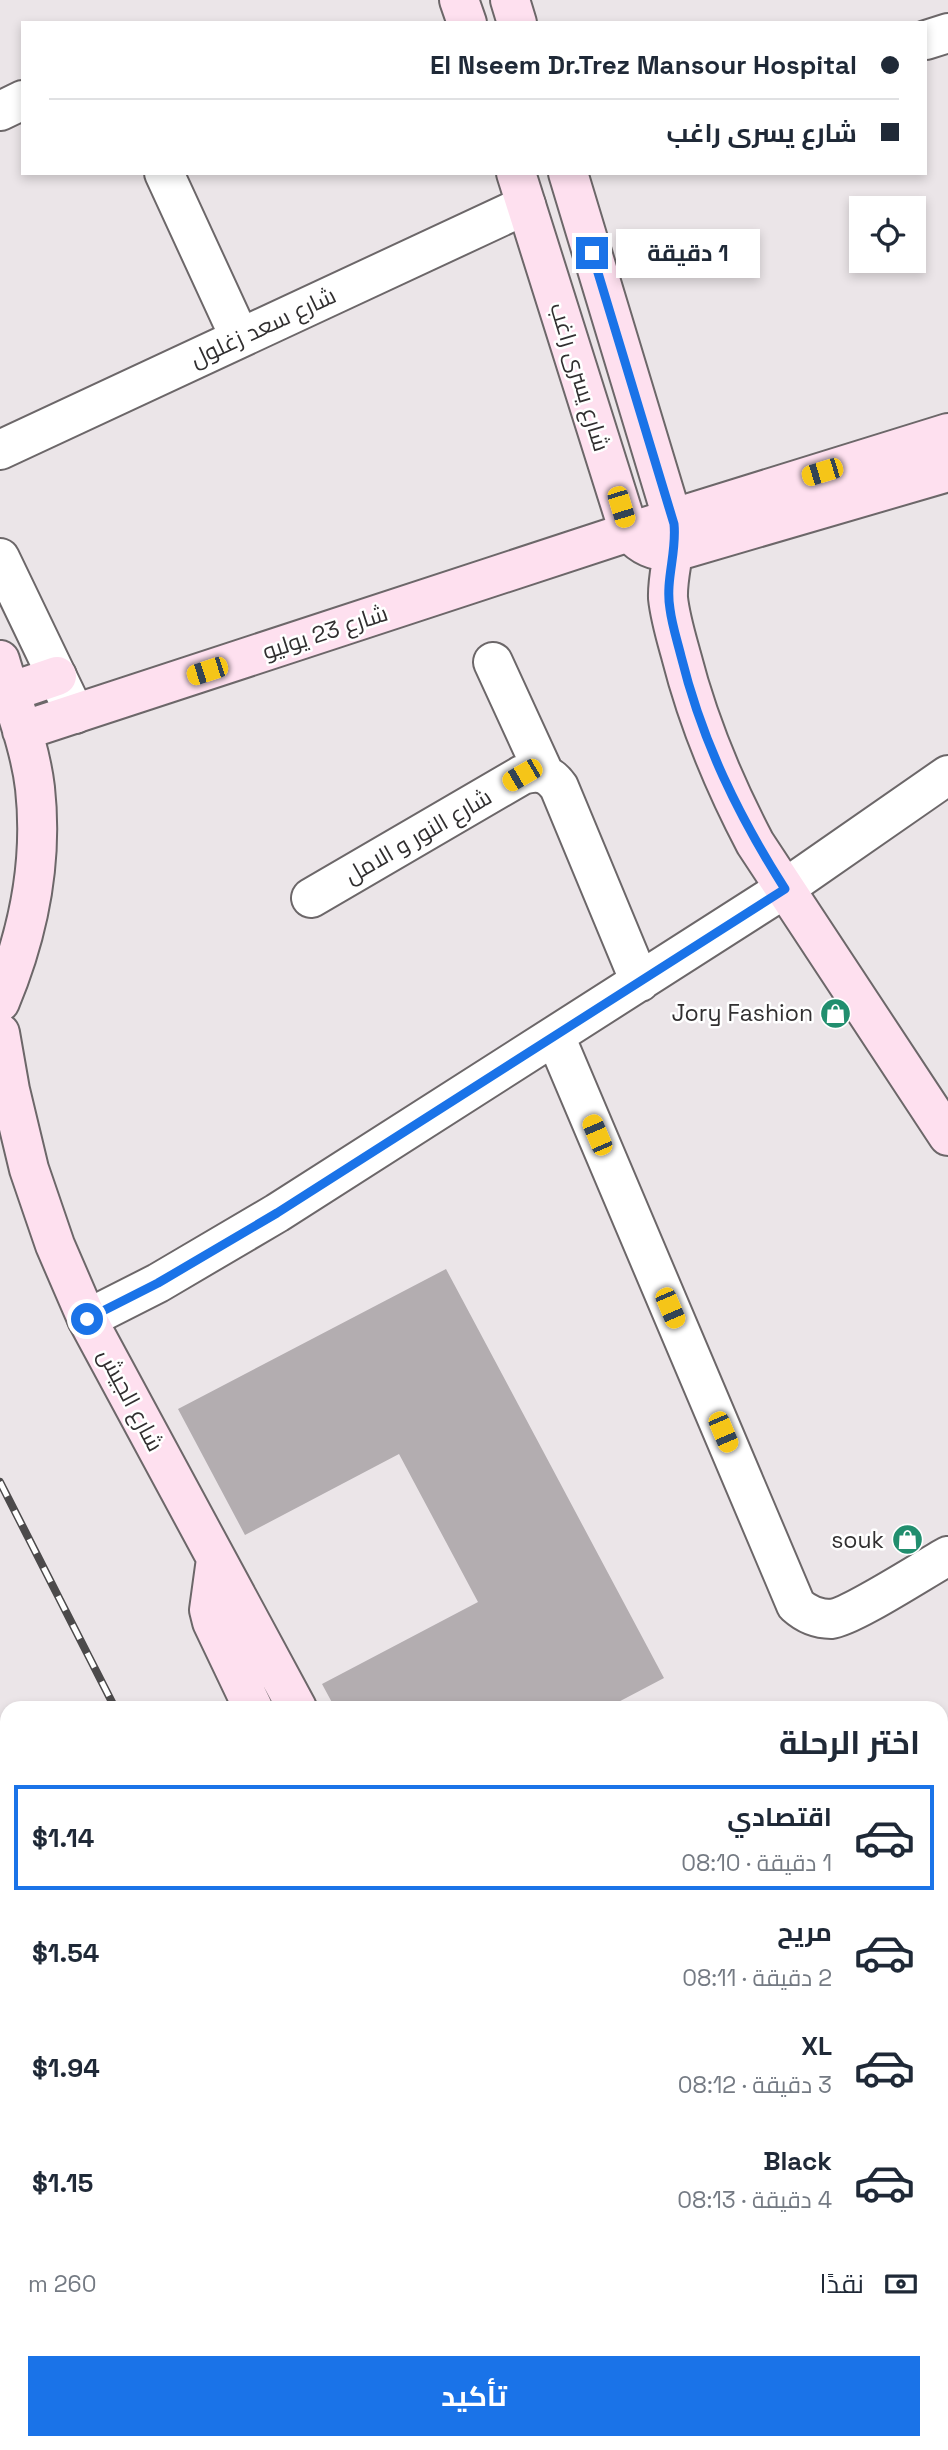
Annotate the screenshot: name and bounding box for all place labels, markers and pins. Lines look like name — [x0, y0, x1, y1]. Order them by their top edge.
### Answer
shop icon: Jory Fashion — [819, 996, 853, 1030]
place label: Jory Fashion — [672, 998, 813, 1028]
shop icon: souk — [890, 1523, 924, 1557]
place label: souk — [831, 1525, 884, 1555]

